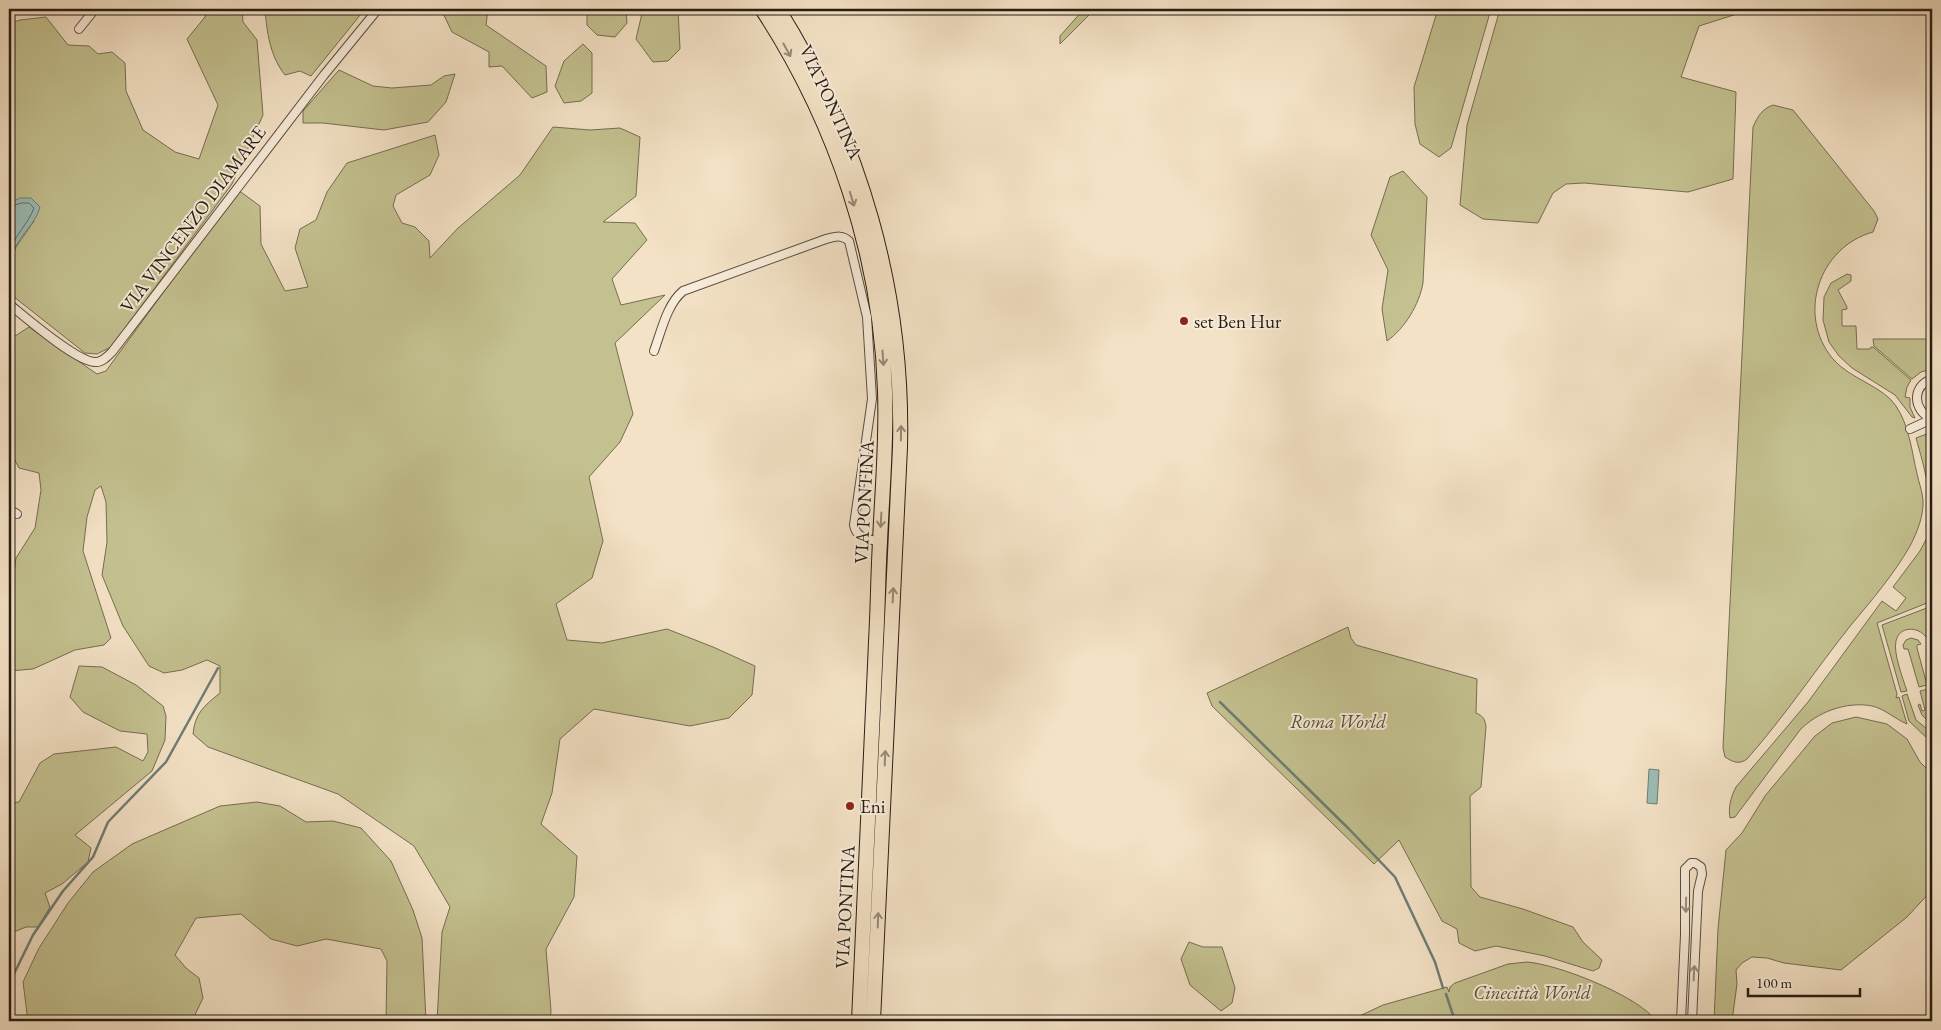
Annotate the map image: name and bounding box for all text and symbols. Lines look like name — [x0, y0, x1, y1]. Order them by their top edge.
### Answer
street label: VIA PONTINA — [794, 41, 869, 164]
one-way arrow — [782, 43, 792, 58]
street label: VIA VINCENZO DIAMARE — [114, 120, 272, 318]
one-way arrow — [847, 191, 857, 207]
place label: set Ben Hur — [1194, 309, 1282, 334]
marker: set Ben Hur — [1178, 315, 1190, 327]
one-way arrow — [879, 350, 888, 366]
one-way arrow — [896, 425, 906, 442]
street label: VIA PONTINA — [848, 439, 880, 564]
one-way arrow — [876, 512, 885, 528]
one-way arrow — [889, 588, 898, 604]
park label: Roma World — [1290, 709, 1386, 734]
one-way arrow — [880, 750, 890, 766]
place label: Eni — [860, 794, 886, 819]
marker: Eni — [844, 800, 856, 812]
street label: VIA PONTINA — [829, 844, 861, 969]
one-way arrow — [1681, 896, 1691, 913]
one-way arrow — [873, 912, 883, 928]
one-way arrow — [1690, 965, 1699, 981]
scale bar — [1748, 965, 1861, 997]
text: 100 m — [1756, 973, 1793, 992]
park label: Cinecittà World — [1473, 980, 1591, 1005]

